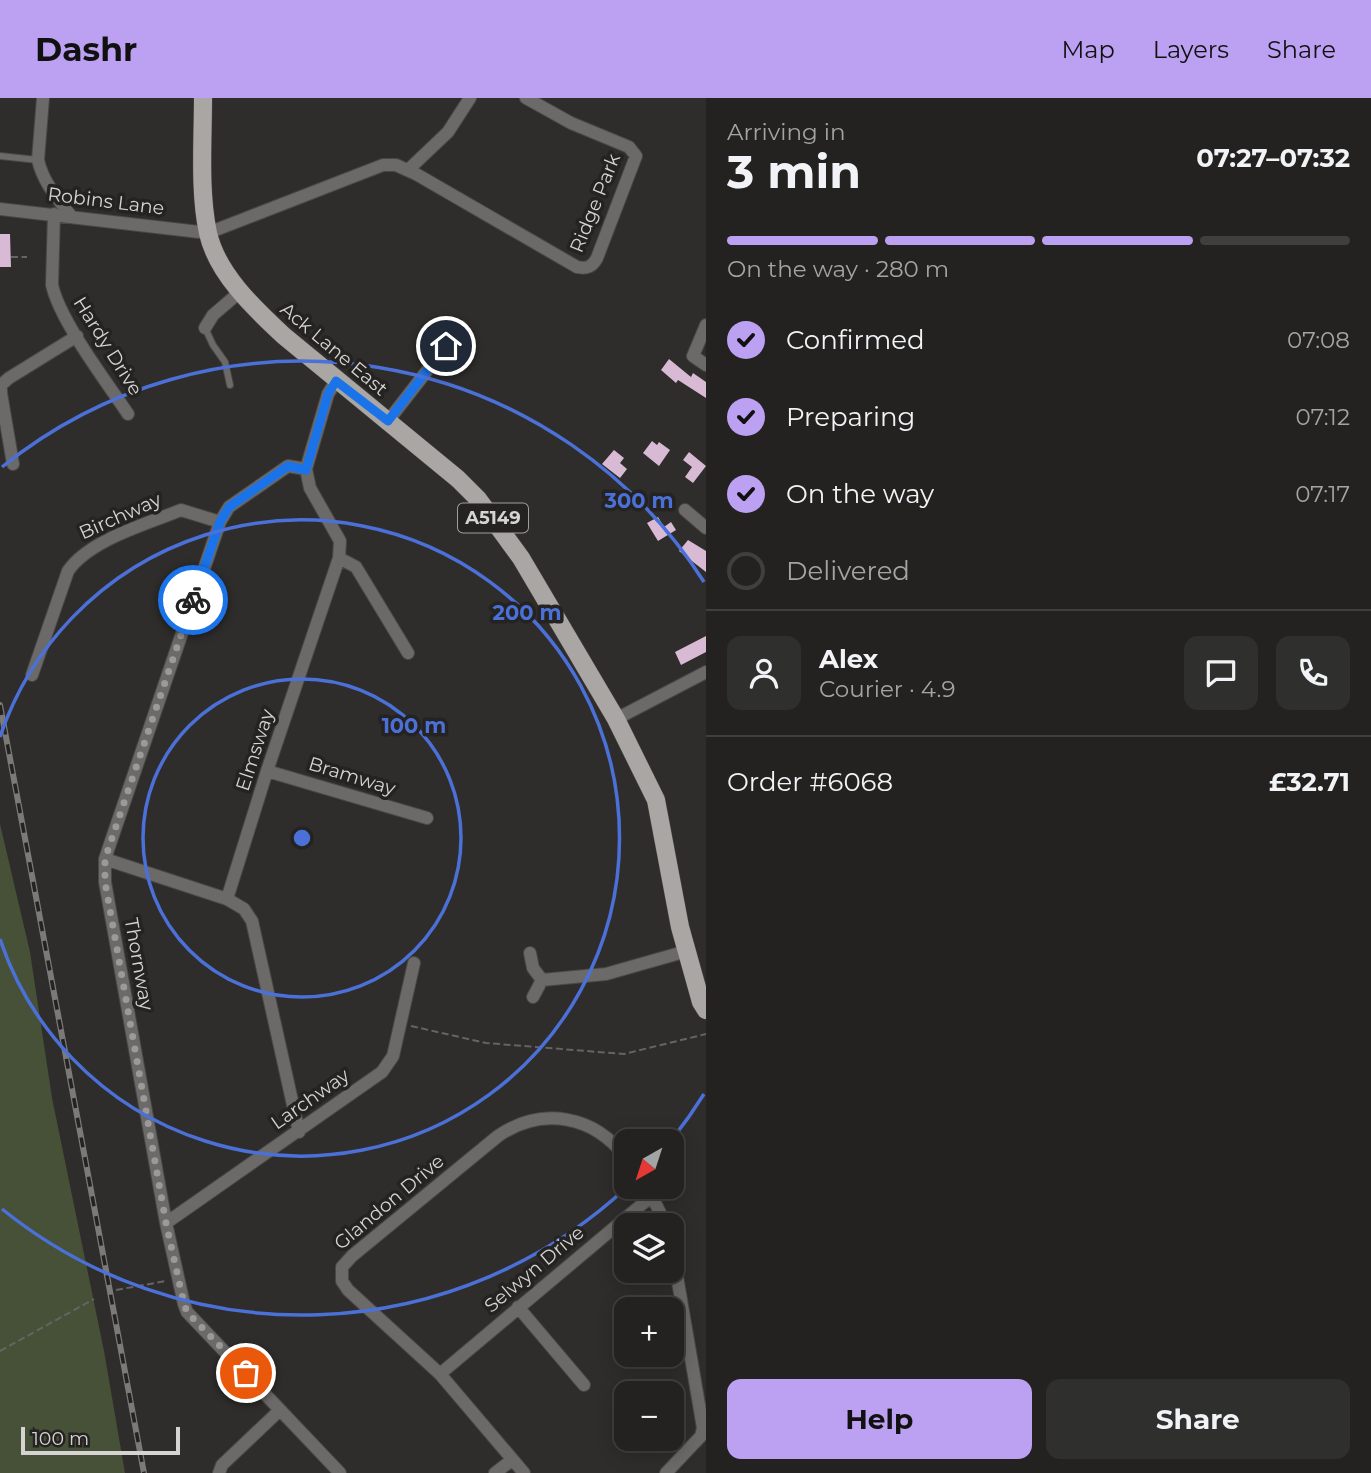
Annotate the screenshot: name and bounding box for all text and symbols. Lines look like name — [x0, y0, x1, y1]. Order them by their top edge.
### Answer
text: Dashr — [35, 29, 137, 69]
text: Map — [1061, 35, 1115, 64]
text: Layers — [1153, 35, 1229, 64]
text: Share — [1267, 35, 1336, 64]
text: Arriving in — [727, 118, 846, 146]
text: 07:27–07:32 — [1196, 142, 1350, 174]
text: 3 min — [727, 143, 861, 200]
street label: Ridge Park — [565, 150, 625, 256]
street label: Robins Lane — [46, 182, 166, 220]
text: On the way · 280 m — [727, 255, 949, 283]
street label: Hardy Drive — [69, 292, 147, 400]
street label: Ack Lane East — [276, 297, 393, 401]
pin — [416, 316, 476, 376]
icon: check — [727, 321, 765, 359]
text: Confirmed — [786, 324, 925, 356]
text: 07:08 — [1287, 326, 1350, 354]
icon: home — [427, 327, 465, 365]
icon: check — [727, 398, 765, 436]
text: Preparing — [786, 401, 915, 433]
text: 07:12 — [1296, 403, 1350, 431]
icon: check — [727, 475, 765, 513]
text: On the way — [786, 478, 934, 510]
text: 07:17 — [1295, 480, 1350, 508]
street label: Birchway — [75, 487, 165, 544]
text: 300 m — [604, 488, 673, 513]
road number: A5149 — [458, 504, 528, 532]
text: Delivered — [786, 555, 910, 587]
courier — [158, 565, 228, 635]
icon: bike — [174, 581, 212, 619]
text: 200 m — [493, 600, 561, 625]
button: person — [727, 636, 801, 710]
button: chat — [1184, 636, 1258, 710]
button: phone — [1276, 636, 1350, 710]
text: Alex — [819, 643, 878, 675]
text: Courier · 4.9 — [819, 675, 955, 703]
street label: Elmsway — [231, 706, 279, 794]
text: 100 m — [382, 713, 446, 738]
street label: Bramway — [306, 752, 399, 800]
text: Order #6068 — [727, 766, 893, 798]
text: £32.71 — [1269, 766, 1350, 798]
centre of rings — [290, 826, 314, 850]
street label: Thornway — [120, 916, 159, 1013]
street label: Larchway — [266, 1063, 354, 1134]
north arrow — [614, 1129, 684, 1199]
map controls — [614, 1129, 684, 1451]
street label: Glandon Drive — [329, 1149, 449, 1255]
button: layers — [614, 1213, 684, 1283]
street label: Selwyn Drive — [480, 1221, 588, 1317]
button: + — [614, 1297, 684, 1367]
pin — [216, 1343, 276, 1403]
icon: bag — [227, 1354, 265, 1392]
button: Help — [727, 1379, 1032, 1459]
button: Share — [1046, 1379, 1350, 1459]
button: − — [614, 1381, 684, 1451]
scale bar — [21, 1424, 180, 1456]
text: 100 m — [32, 1427, 89, 1450]

